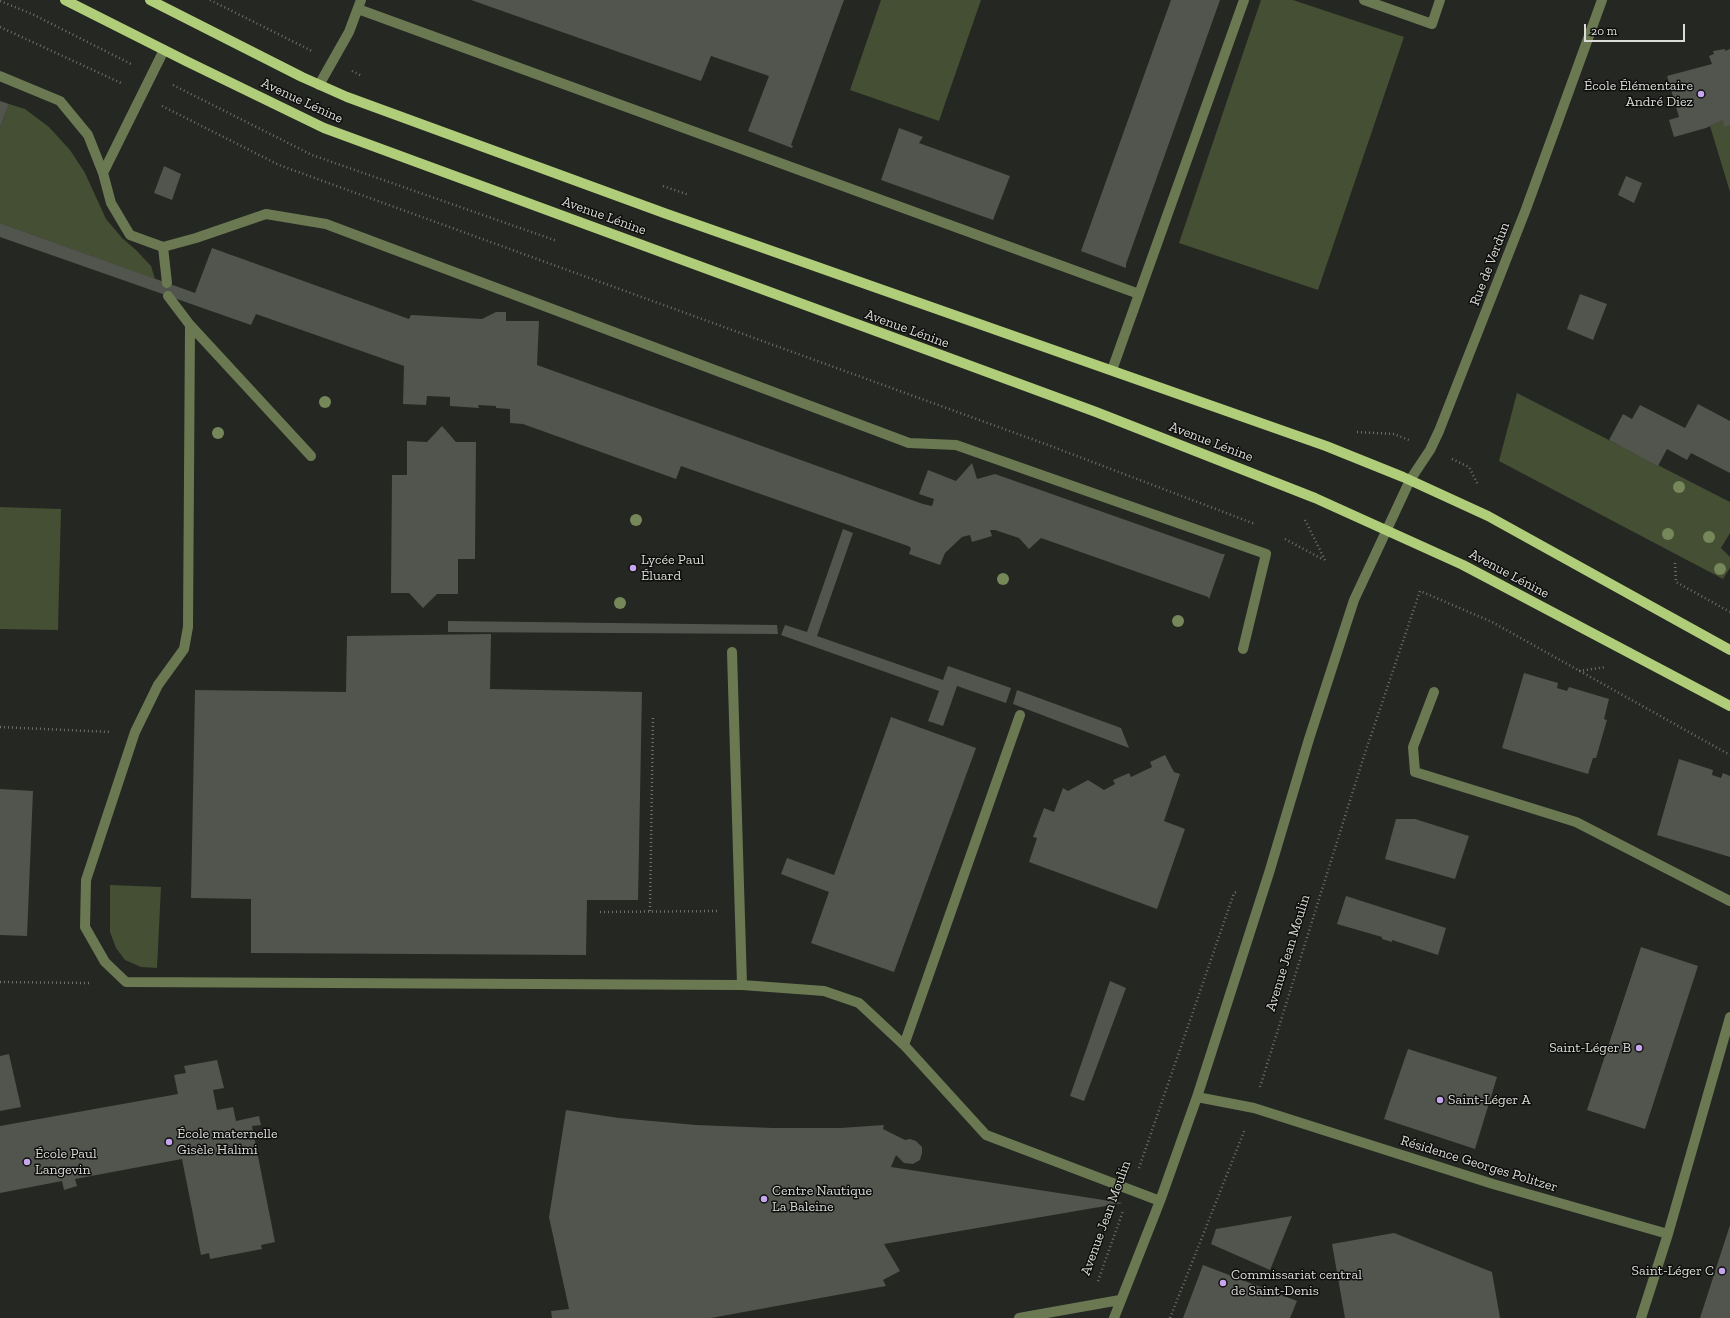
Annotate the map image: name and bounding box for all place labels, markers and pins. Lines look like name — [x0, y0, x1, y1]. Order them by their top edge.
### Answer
place label: École Élémentaire André Diez — [1584, 78, 1693, 110]
marker: École Élémentaire André Diez — [1696, 89, 1706, 99]
place label: Lycée Paul Éluard — [641, 552, 704, 584]
marker: Lycée Paul Éluard — [628, 563, 638, 573]
place label: Saint-Léger B — [1549, 1040, 1631, 1056]
marker: Saint-Léger B — [1634, 1043, 1644, 1053]
place label: Saint-Léger A — [1448, 1092, 1530, 1108]
marker: Saint-Léger A — [1435, 1095, 1445, 1105]
place label: École maternelle Gisèle Halimi — [177, 1126, 278, 1158]
marker: École maternelle Gisèle Halimi — [164, 1137, 174, 1147]
place label: École Paul Langevin — [35, 1146, 97, 1178]
marker: École Paul Langevin — [22, 1157, 32, 1167]
place label: Centre Nautique La Baleine — [772, 1183, 872, 1216]
marker: Centre Nautique La Baleine — [759, 1194, 769, 1204]
place label: Saint-Léger C — [1632, 1263, 1714, 1279]
marker: Saint-Léger C — [1717, 1266, 1727, 1276]
place label: Commissariat central de Saint-Denis — [1231, 1267, 1362, 1300]
marker: Commissariat central de Saint-Denis — [1218, 1278, 1228, 1288]

